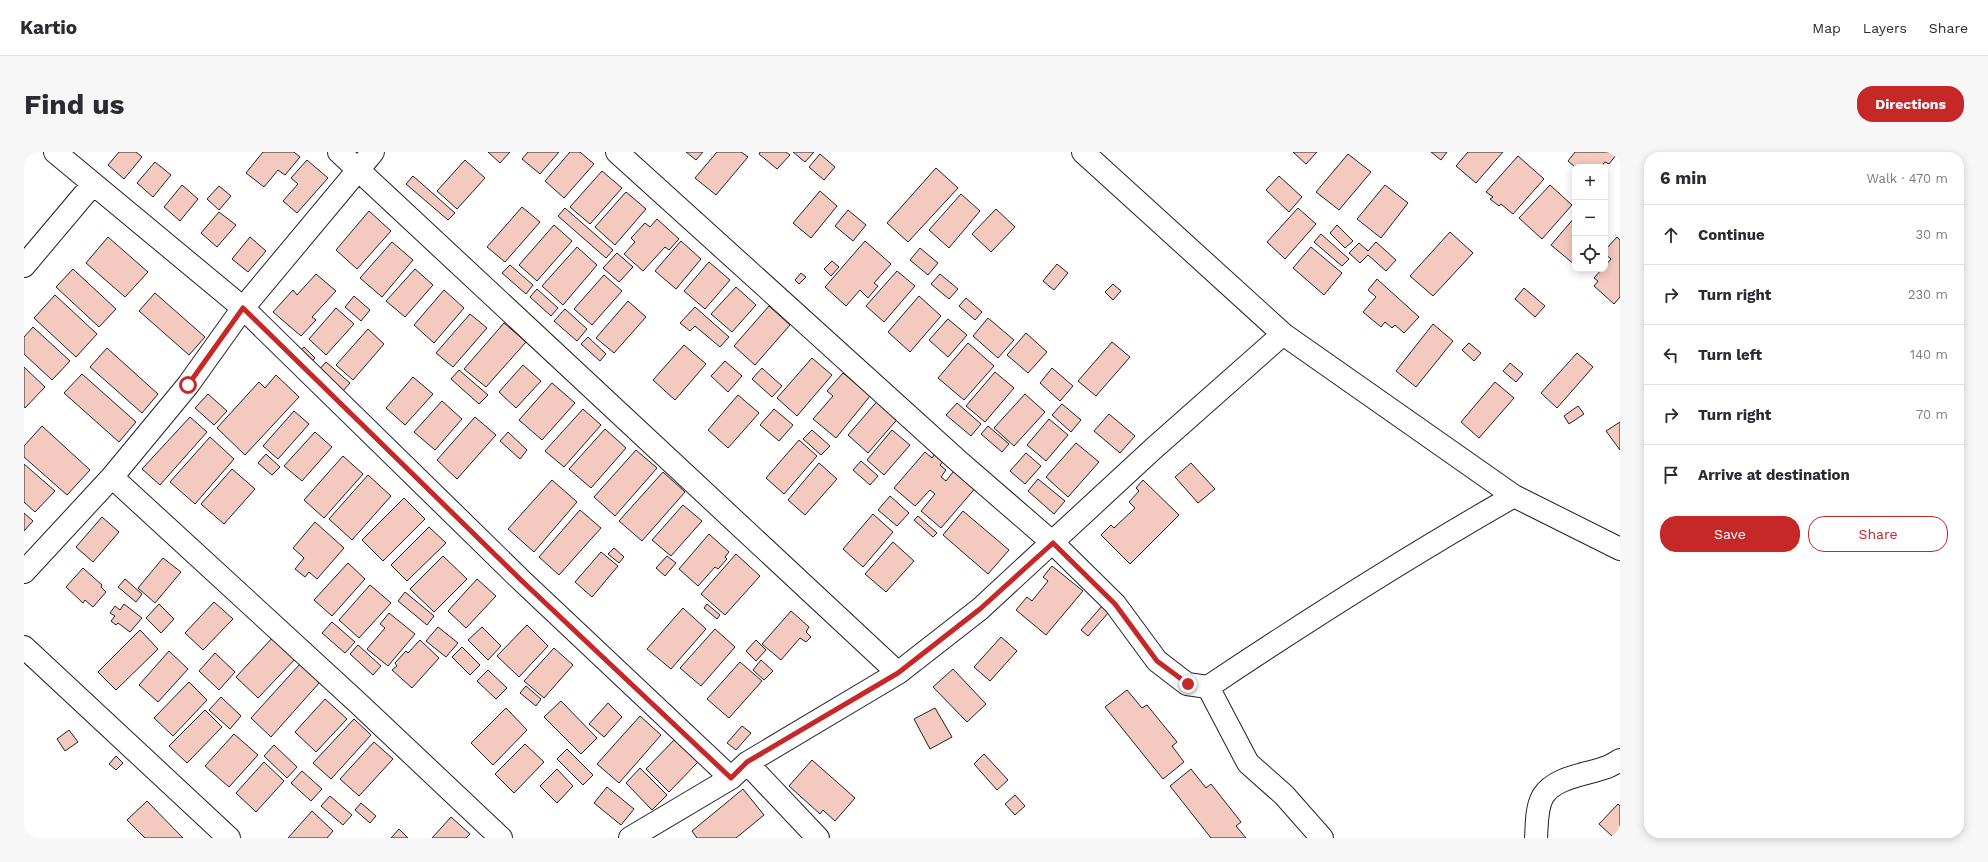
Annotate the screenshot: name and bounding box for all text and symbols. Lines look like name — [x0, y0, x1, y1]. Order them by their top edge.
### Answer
text: Kartio — [20, 16, 77, 39]
text: Map — [1812, 20, 1841, 36]
text: Layers — [1863, 20, 1907, 36]
text: Share — [1929, 20, 1968, 36]
button: Directions — [1857, 86, 1964, 122]
text: Find us — [24, 88, 124, 121]
map controls — [1572, 164, 1608, 272]
button: + — [1572, 164, 1608, 200]
text: 6 min — [1660, 168, 1707, 188]
text: Walk · 470 m — [1867, 171, 1948, 186]
button: − — [1572, 200, 1608, 236]
icon: ahead — [1660, 224, 1682, 246]
text: Continue — [1698, 226, 1765, 244]
text: 30 m — [1916, 227, 1948, 242]
button: locate — [1572, 236, 1608, 272]
icon: right — [1660, 284, 1682, 306]
text: Turn right — [1698, 286, 1771, 304]
text: 230 m — [1908, 287, 1948, 302]
icon: left — [1660, 344, 1682, 366]
text: Turn left — [1698, 346, 1762, 364]
text: 140 m — [1910, 347, 1948, 362]
route start — [179, 376, 197, 394]
icon: right — [1660, 404, 1682, 426]
text: Turn right — [1698, 406, 1771, 424]
text: 70 m — [1916, 407, 1948, 422]
icon: arrive — [1660, 464, 1682, 486]
text: Arrive at destination — [1698, 466, 1850, 484]
button: Save — [1660, 516, 1800, 552]
button: Share — [1808, 516, 1948, 552]
route end — [1179, 675, 1197, 693]

